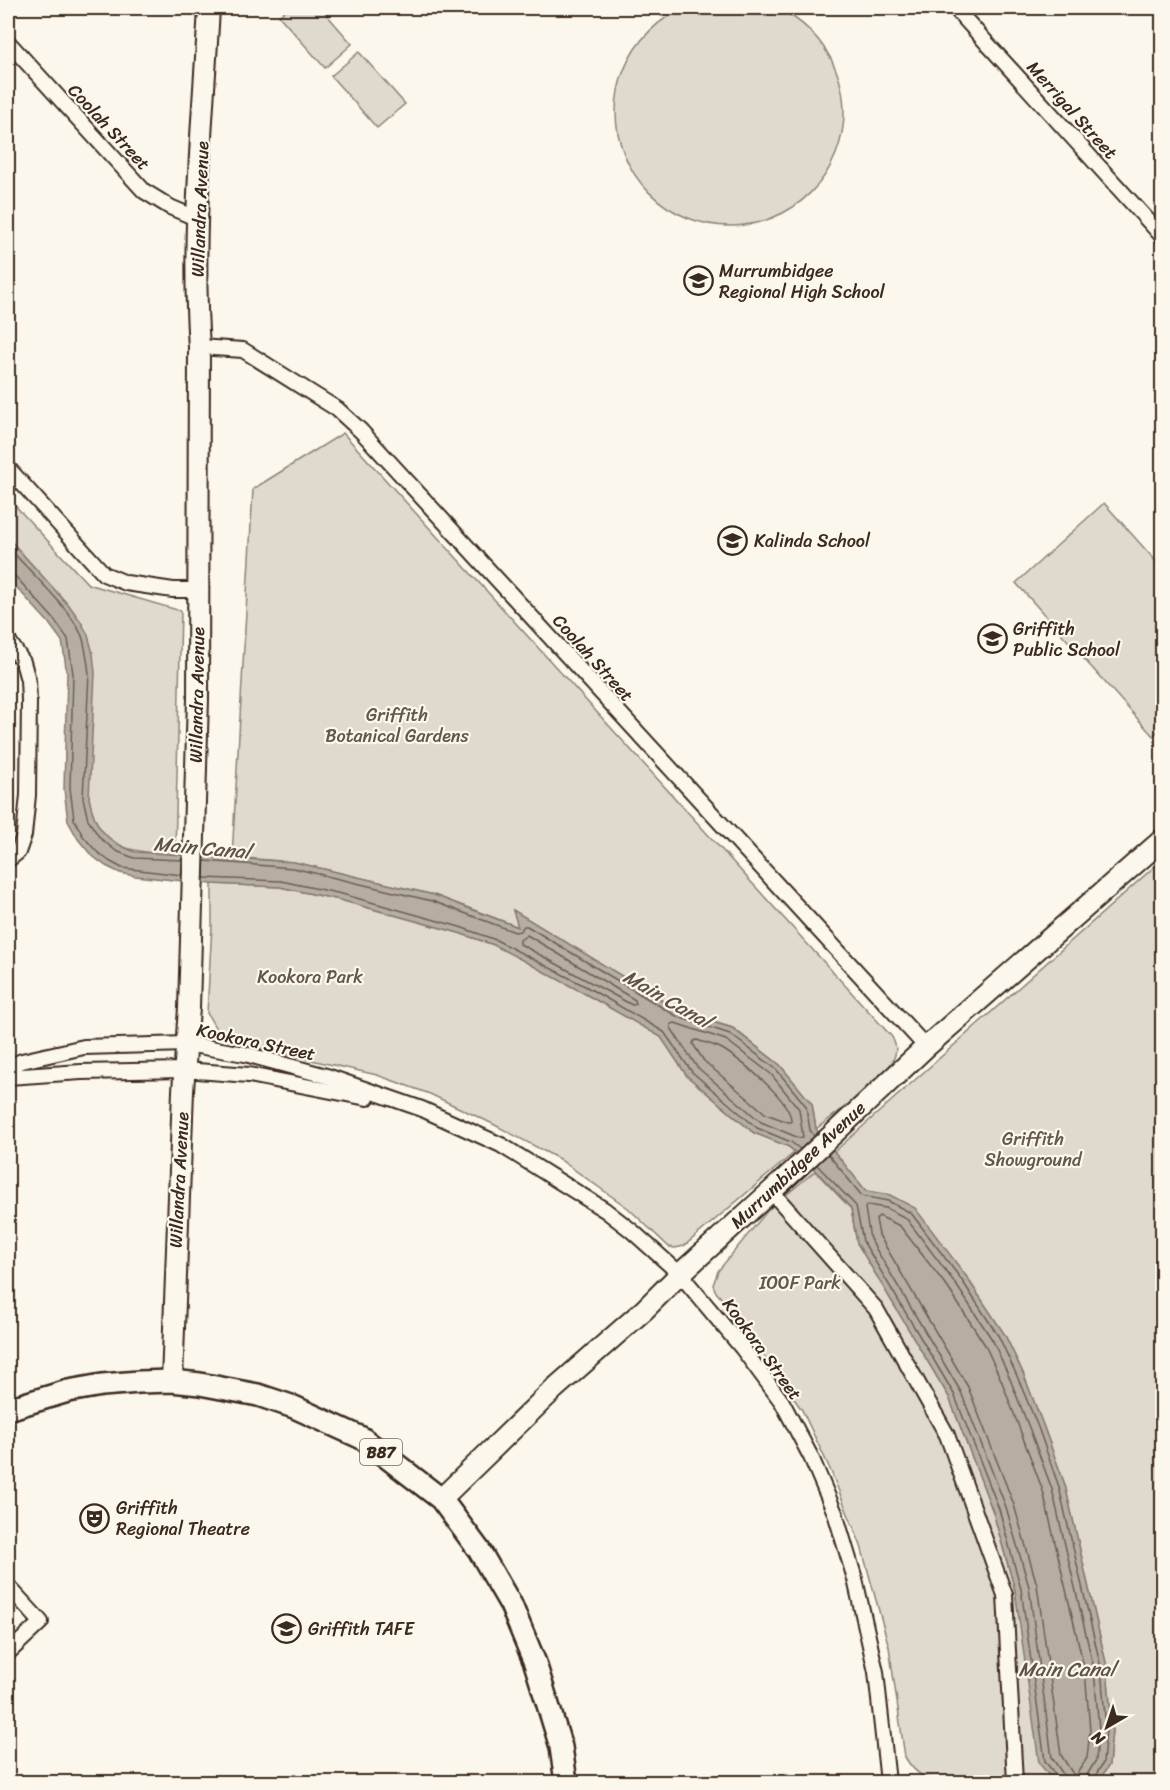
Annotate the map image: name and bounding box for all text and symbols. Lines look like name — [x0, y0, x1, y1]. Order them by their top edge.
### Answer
street label: Merrigal Street — [1018, 53, 1126, 167]
street label: Coolah Street — [60, 76, 158, 178]
street label: Willandra Avenue — [182, 140, 218, 278]
place label: Murrumbidgee Regional High School — [719, 255, 886, 308]
school or university icon: Murrumbidgee Regional High School — [682, 265, 714, 297]
school or university icon: Kalinda School — [717, 525, 749, 557]
place label: Kalinda School — [754, 525, 871, 557]
street label: Coolah Street — [544, 606, 642, 710]
place label: Griffith Public School — [1013, 613, 1121, 666]
school or university icon: Griffith Public School — [976, 623, 1008, 655]
street label: Willandra Avenue — [180, 626, 214, 763]
park label: Griffith Botanical Gardens — [325, 699, 470, 752]
water label: Main Canal — [152, 826, 256, 870]
water label: Main Canal — [616, 960, 721, 1041]
park label: Kookora Park — [257, 961, 363, 993]
street label: Kookora Street — [194, 1014, 318, 1070]
street label: Murrumbidgee Avenue — [722, 1093, 874, 1237]
street label: Willandra Avenue — [159, 1111, 199, 1249]
park label: Griffith Showground — [985, 1123, 1083, 1176]
park label: IOOF Park — [758, 1267, 841, 1299]
street label: Kookora Street — [714, 1291, 810, 1407]
road number: B87 — [360, 1439, 402, 1465]
place label: Griffith Regional Theatre — [116, 1492, 250, 1545]
theatre icon: Griffith Regional Theatre — [79, 1502, 111, 1534]
school or university icon: Griffith TAFE — [271, 1613, 303, 1645]
place label: Griffith TAFE — [308, 1613, 415, 1645]
water label: Main Canal — [1019, 1652, 1120, 1687]
north arrow — [1077, 1697, 1137, 1757]
text: N — [1084, 1723, 1112, 1754]

